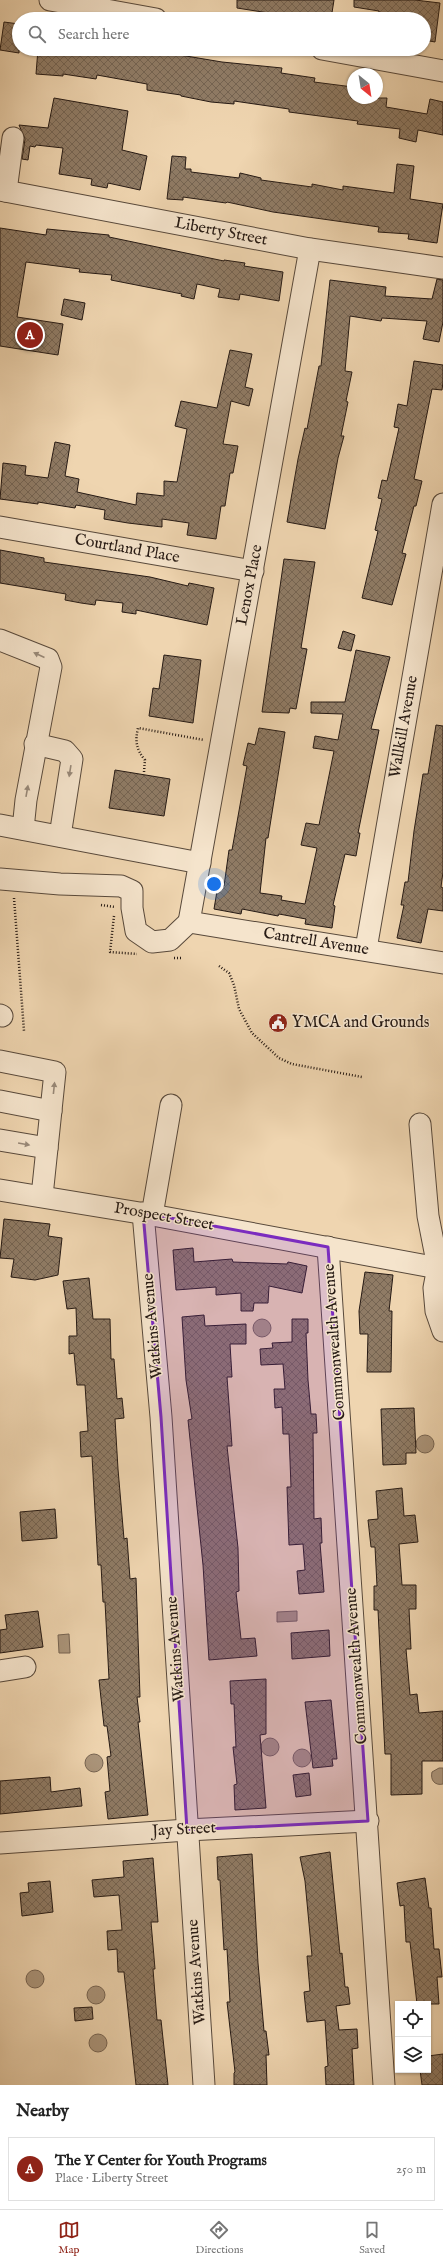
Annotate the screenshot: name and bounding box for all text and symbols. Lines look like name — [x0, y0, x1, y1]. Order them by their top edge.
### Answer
search box — [12, 12, 431, 56]
icon: search — [26, 23, 48, 45]
text: Search here — [58, 25, 129, 44]
north arrow — [347, 68, 383, 104]
street label: Liberty Street — [173, 213, 270, 251]
pin: A — [17, 320, 43, 350]
street label: Courtland Place — [73, 530, 181, 568]
street label: Lenox Place — [232, 543, 268, 627]
one-way arrow — [33, 652, 44, 658]
street label: Wallkill Avenue — [385, 674, 423, 780]
one-way arrow — [67, 765, 73, 777]
one-way arrow — [24, 784, 30, 797]
your location — [204, 874, 224, 894]
street label: Cantrell Avenue — [262, 924, 370, 960]
public building icon: YMCA and Grounds — [267, 1012, 289, 1034]
place label: YMCA and Grounds — [292, 1013, 430, 1033]
one-way arrow — [50, 1082, 57, 1094]
one-way arrow — [18, 1142, 30, 1148]
street label: Prospect Street — [113, 1198, 216, 1236]
street label: Commonwealth Avenue — [320, 1263, 350, 1421]
street label: Watkins Avenue — [138, 1272, 168, 1380]
street label: Commonwealth Avenue — [342, 1587, 372, 1745]
street label: Watkins Avenue — [162, 1595, 190, 1703]
street label: Jay Street — [150, 1818, 217, 1842]
street label: Watkins Avenue — [183, 1918, 211, 2026]
map controls — [395, 2001, 431, 2073]
button: locate — [395, 2001, 431, 2037]
button: layers — [395, 2037, 431, 2073]
text: Nearby — [16, 2101, 69, 2122]
text: The Y Center for Youth Programs — [55, 2151, 267, 2170]
text: A — [26, 2161, 34, 2178]
text: 250 m — [396, 2161, 426, 2178]
text: Place · Liberty Street — [55, 2170, 168, 2187]
tab: Map — [58, 2219, 80, 2257]
tab: Directions — [196, 2219, 243, 2257]
tab: Saved — [359, 2219, 385, 2257]

